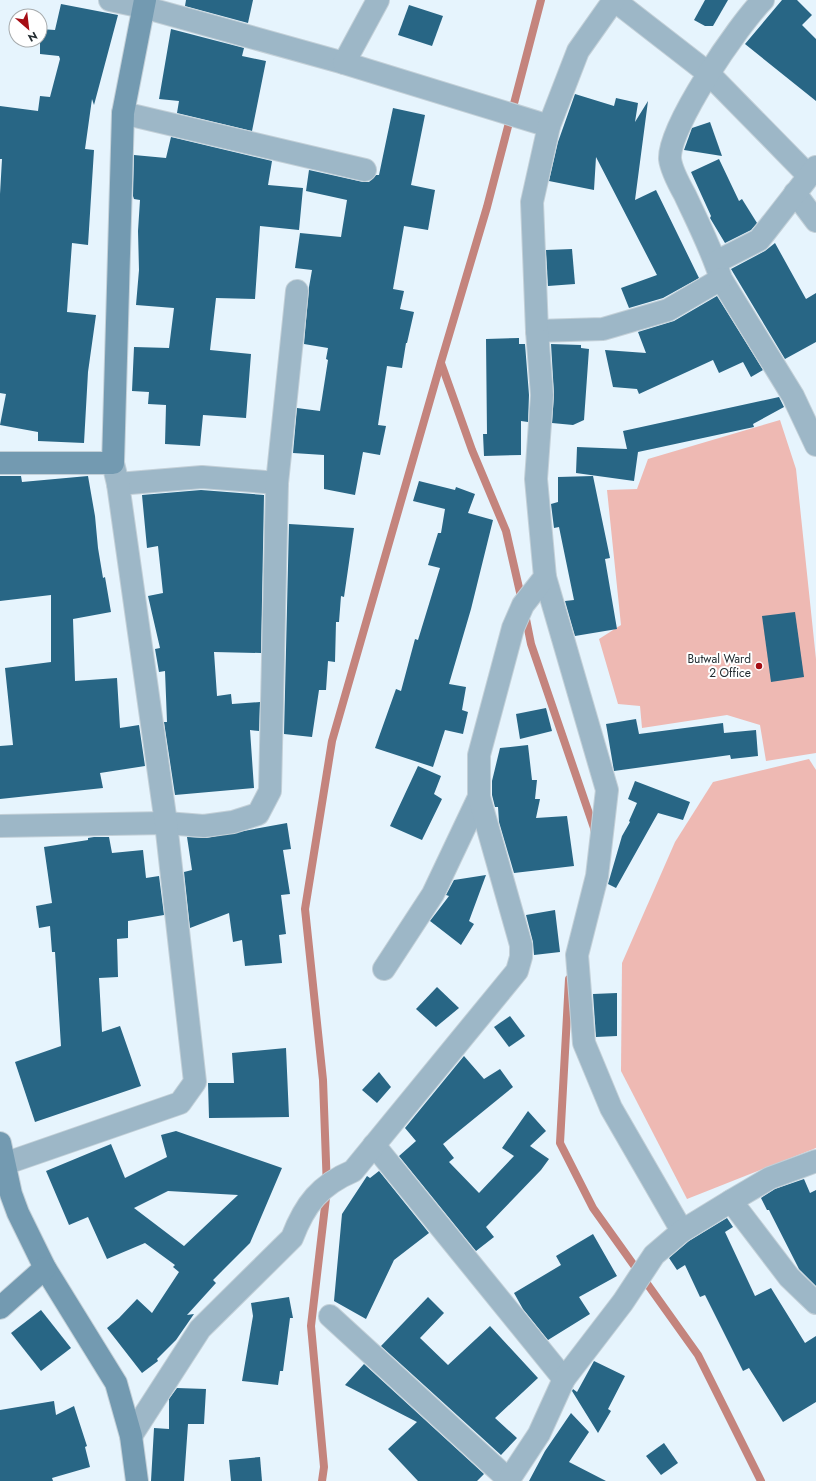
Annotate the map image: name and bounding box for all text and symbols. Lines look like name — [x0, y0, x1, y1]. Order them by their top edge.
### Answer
north arrow — [8, 8, 48, 48]
text: N — [25, 28, 40, 46]
place label: Butwal Ward 2 Office — [687, 650, 751, 682]
marker: Butwal Ward 2 Office — [754, 661, 764, 671]

